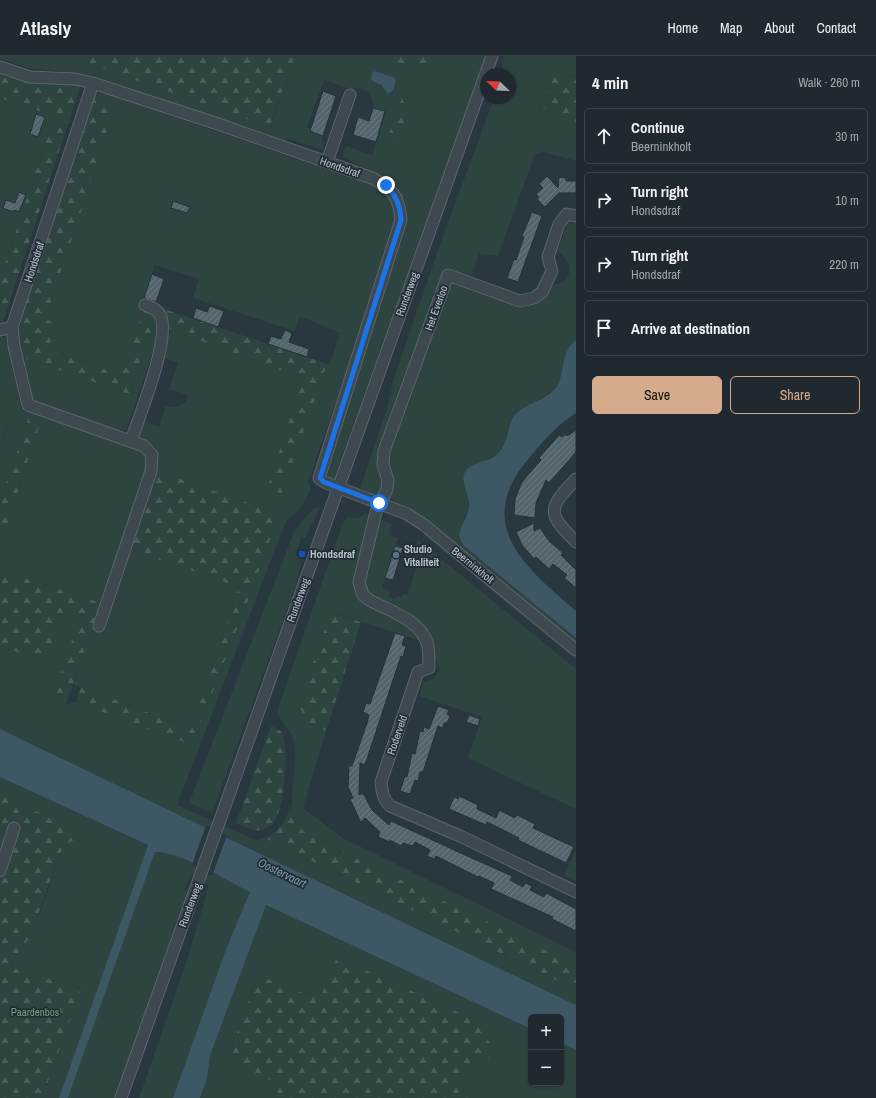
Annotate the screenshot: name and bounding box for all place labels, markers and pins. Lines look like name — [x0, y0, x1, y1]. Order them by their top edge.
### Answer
place label: Studio Vitaliteit — [404, 542, 439, 569]
place label: Hondsdraf — [310, 547, 355, 561]
marker: Hondsdraf — [297, 549, 307, 559]
marker: Studio Vitaliteit — [391, 550, 401, 560]

